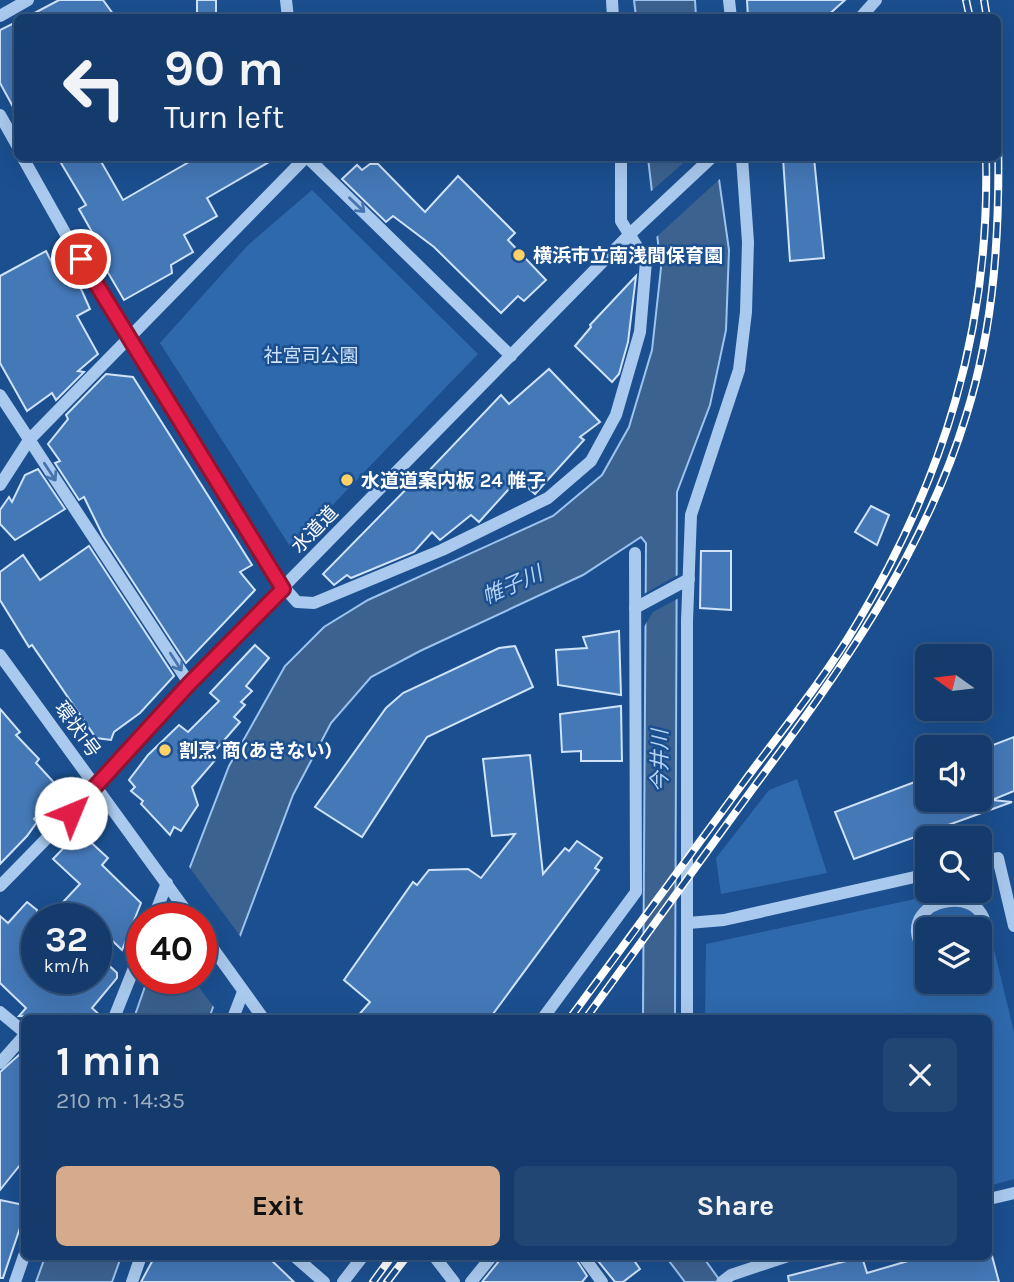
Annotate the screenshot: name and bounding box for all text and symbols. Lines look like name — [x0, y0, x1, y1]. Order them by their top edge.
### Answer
text: 90 m — [164, 40, 284, 97]
icon: left — [49, 42, 140, 133]
text: Turn left — [164, 99, 284, 136]
one-way arrow — [348, 196, 365, 213]
pin — [51, 229, 111, 289]
icon: arrive — [62, 240, 100, 278]
place label: 横浜市立南浅間保育園 — [533, 245, 723, 267]
marker: 横浜市立南浅間保育園 — [511, 247, 527, 263]
park label: 社宮司公園 — [263, 345, 359, 367]
one-way arrow — [44, 462, 58, 482]
place label: 水道道案内板 24 帷子 — [361, 470, 545, 492]
marker: 水道道案内板 24 帷子 — [339, 472, 355, 488]
street label: 水道道 — [287, 502, 342, 558]
water label: 帷子川 — [478, 560, 547, 609]
north arrow — [915, 644, 992, 721]
map controls — [915, 644, 992, 994]
one-way arrow — [169, 652, 183, 672]
street label: 環状1号 — [50, 698, 105, 762]
water label: 今井川 — [648, 728, 672, 793]
button: sound — [915, 735, 992, 812]
place label: 割烹 商(あきない) — [179, 740, 332, 762]
marker: 割烹 商(あきない) — [157, 742, 173, 758]
position arrow — [34, 776, 108, 850]
button: search — [915, 826, 992, 903]
speed limit sign: 40 — [126, 903, 217, 994]
button: layers — [915, 917, 992, 994]
text: 32 — [45, 919, 88, 960]
text: km/h — [44, 955, 89, 977]
text: 1 min — [56, 1036, 161, 1086]
button: close — [883, 1038, 957, 1112]
text: 210 m · 14:35 — [56, 1087, 185, 1114]
button: Exit — [56, 1166, 500, 1246]
button: Share — [514, 1166, 957, 1246]

